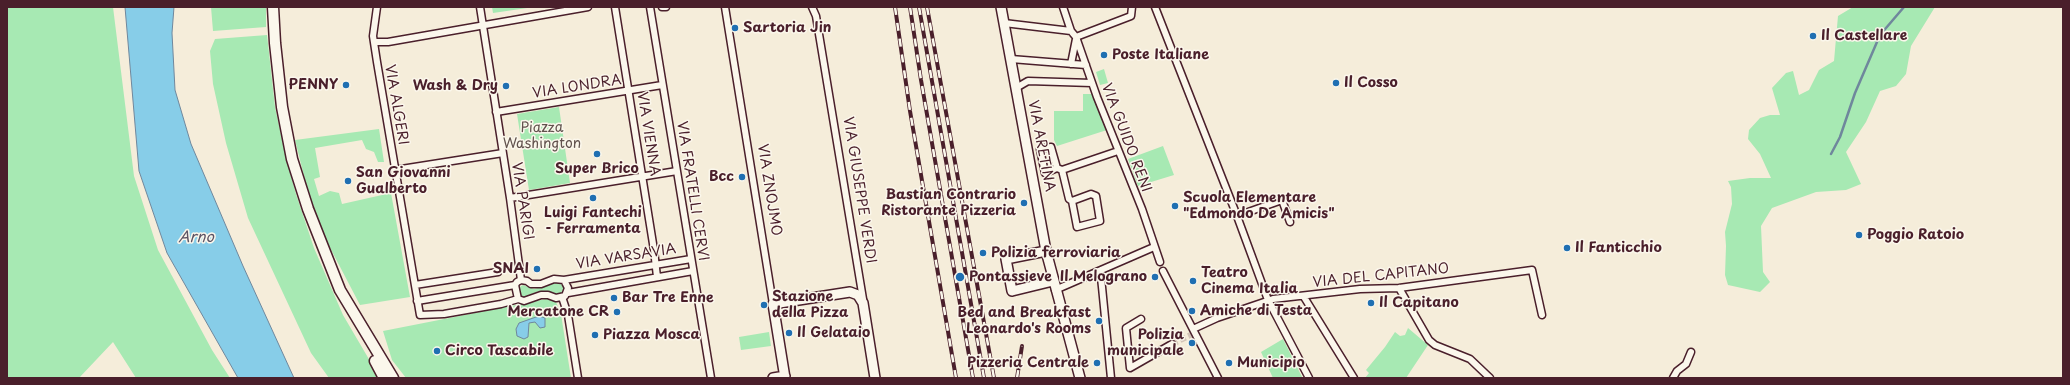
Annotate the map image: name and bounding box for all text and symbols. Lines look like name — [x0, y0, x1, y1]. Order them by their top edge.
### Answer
place label: Sartoria Jin — [743, 20, 831, 36]
marker: Sartoria Jin — [730, 23, 740, 33]
place label: Il Castellare — [1821, 28, 1907, 44]
marker: Il Castellare — [1808, 31, 1818, 41]
place label: Poste Italiane — [1112, 47, 1209, 63]
marker: Poste Italiane — [1099, 50, 1109, 60]
street label: VIA ALGERI — [381, 63, 411, 147]
street label: VIA LONDRA — [531, 72, 623, 102]
place label: Il Cosso — [1344, 75, 1398, 91]
place label: PENNY — [289, 77, 338, 93]
place label: Wash & Dry — [413, 78, 498, 94]
marker: Il Cosso — [1331, 78, 1341, 88]
marker: PENNY — [341, 80, 351, 90]
marker: Wash & Dry — [501, 81, 511, 91]
street label: VIA GUIDO RENI — [1098, 81, 1154, 195]
street label: VIA VIENNA — [633, 91, 663, 177]
street label: VIA ARETINA — [1024, 99, 1058, 193]
street label: VIA GIUSEPPE VERDI — [839, 115, 879, 265]
park label: Piazza Washington — [503, 120, 581, 152]
street label: VIA FRATELLI CERVI — [673, 120, 711, 262]
street label: VIA ZNOJMO — [753, 143, 785, 237]
marker: Super Brico — [592, 149, 602, 159]
street label: VIA PARIGI — [508, 161, 536, 241]
place label: Super Brico — [555, 161, 639, 177]
place label: San Giovanni Gualberto — [356, 165, 451, 198]
place label: Bcc — [709, 169, 734, 185]
marker: Bcc — [737, 172, 747, 182]
marker: San Giovanni Gualberto — [343, 176, 353, 186]
place label: Bastian Contrario Ristorante Pizzeria — [881, 187, 1016, 220]
place label: Scuola Elementare "Edmondo De Amicis" — [1183, 190, 1335, 222]
marker: Luigi Fantechi - Ferramenta — [588, 193, 598, 203]
marker: Bastian Contrario Ristorante Pizzeria — [1019, 198, 1029, 208]
marker: Scuola Elementare "Edmondo De Amicis" — [1170, 201, 1180, 211]
place label: Luigi Fantechi - Ferramenta — [544, 205, 642, 238]
place label: Poggio Ratoio — [1867, 227, 1964, 243]
water label: Arno — [178, 229, 214, 247]
marker: Poggio Ratoio — [1854, 230, 1864, 240]
place label: Il Fanticchio — [1575, 240, 1662, 256]
street label: VIA VARSAVIA — [575, 241, 677, 273]
marker: Il Fanticchio — [1562, 243, 1572, 253]
place label: Polizia ferroviaria — [991, 245, 1121, 261]
marker: Polizia ferroviaria — [978, 248, 988, 258]
street label: VIA DEL CAPITANO — [1312, 260, 1450, 292]
place label: SNAI — [493, 261, 529, 277]
marker: SNAI — [532, 264, 542, 274]
place label: Teatro Cinema Italia — [1201, 265, 1298, 298]
place label: Pontassieve — [969, 269, 1052, 285]
place label: Il Melograno — [1060, 269, 1147, 285]
marker: Pontassieve — [954, 271, 966, 283]
marker: Il Melograno — [1150, 272, 1160, 282]
marker: Teatro Cinema Italia — [1188, 276, 1198, 286]
place label: Stazione della Pizza — [772, 289, 848, 322]
place label: Bar Tre Enne — [622, 290, 714, 306]
marker: Bar Tre Enne — [609, 293, 619, 303]
place label: Il Capitano — [1379, 295, 1459, 311]
marker: Il Capitano — [1366, 298, 1376, 308]
marker: Stazione della Pizza — [759, 300, 769, 310]
place label: Amiche di Testa — [1200, 303, 1312, 319]
place label: Mercatone CR — [507, 304, 609, 320]
place label: Bed and Breakfast Leonardo's Rooms — [958, 305, 1091, 338]
marker: Amiche di Testa — [1187, 306, 1197, 316]
marker: Mercatone CR — [612, 307, 622, 317]
marker: Bed and Breakfast Leonardo's Rooms — [1094, 316, 1104, 326]
place label: Il Gelataio — [797, 325, 870, 341]
place label: Piazza Mosca — [603, 327, 700, 343]
place label: Polizia municipale — [1107, 327, 1184, 360]
marker: Il Gelataio — [784, 328, 794, 338]
marker: Piazza Mosca — [590, 330, 600, 340]
marker: Polizia municipale — [1187, 338, 1197, 348]
place label: Circo Tascabile — [445, 343, 553, 359]
marker: Circo Tascabile — [432, 346, 442, 356]
place label: Pizzeria Centrale — [967, 355, 1089, 371]
place label: Municipio — [1237, 355, 1305, 371]
marker: Pizzeria Centrale — [1092, 358, 1102, 368]
marker: Municipio — [1224, 358, 1234, 368]

